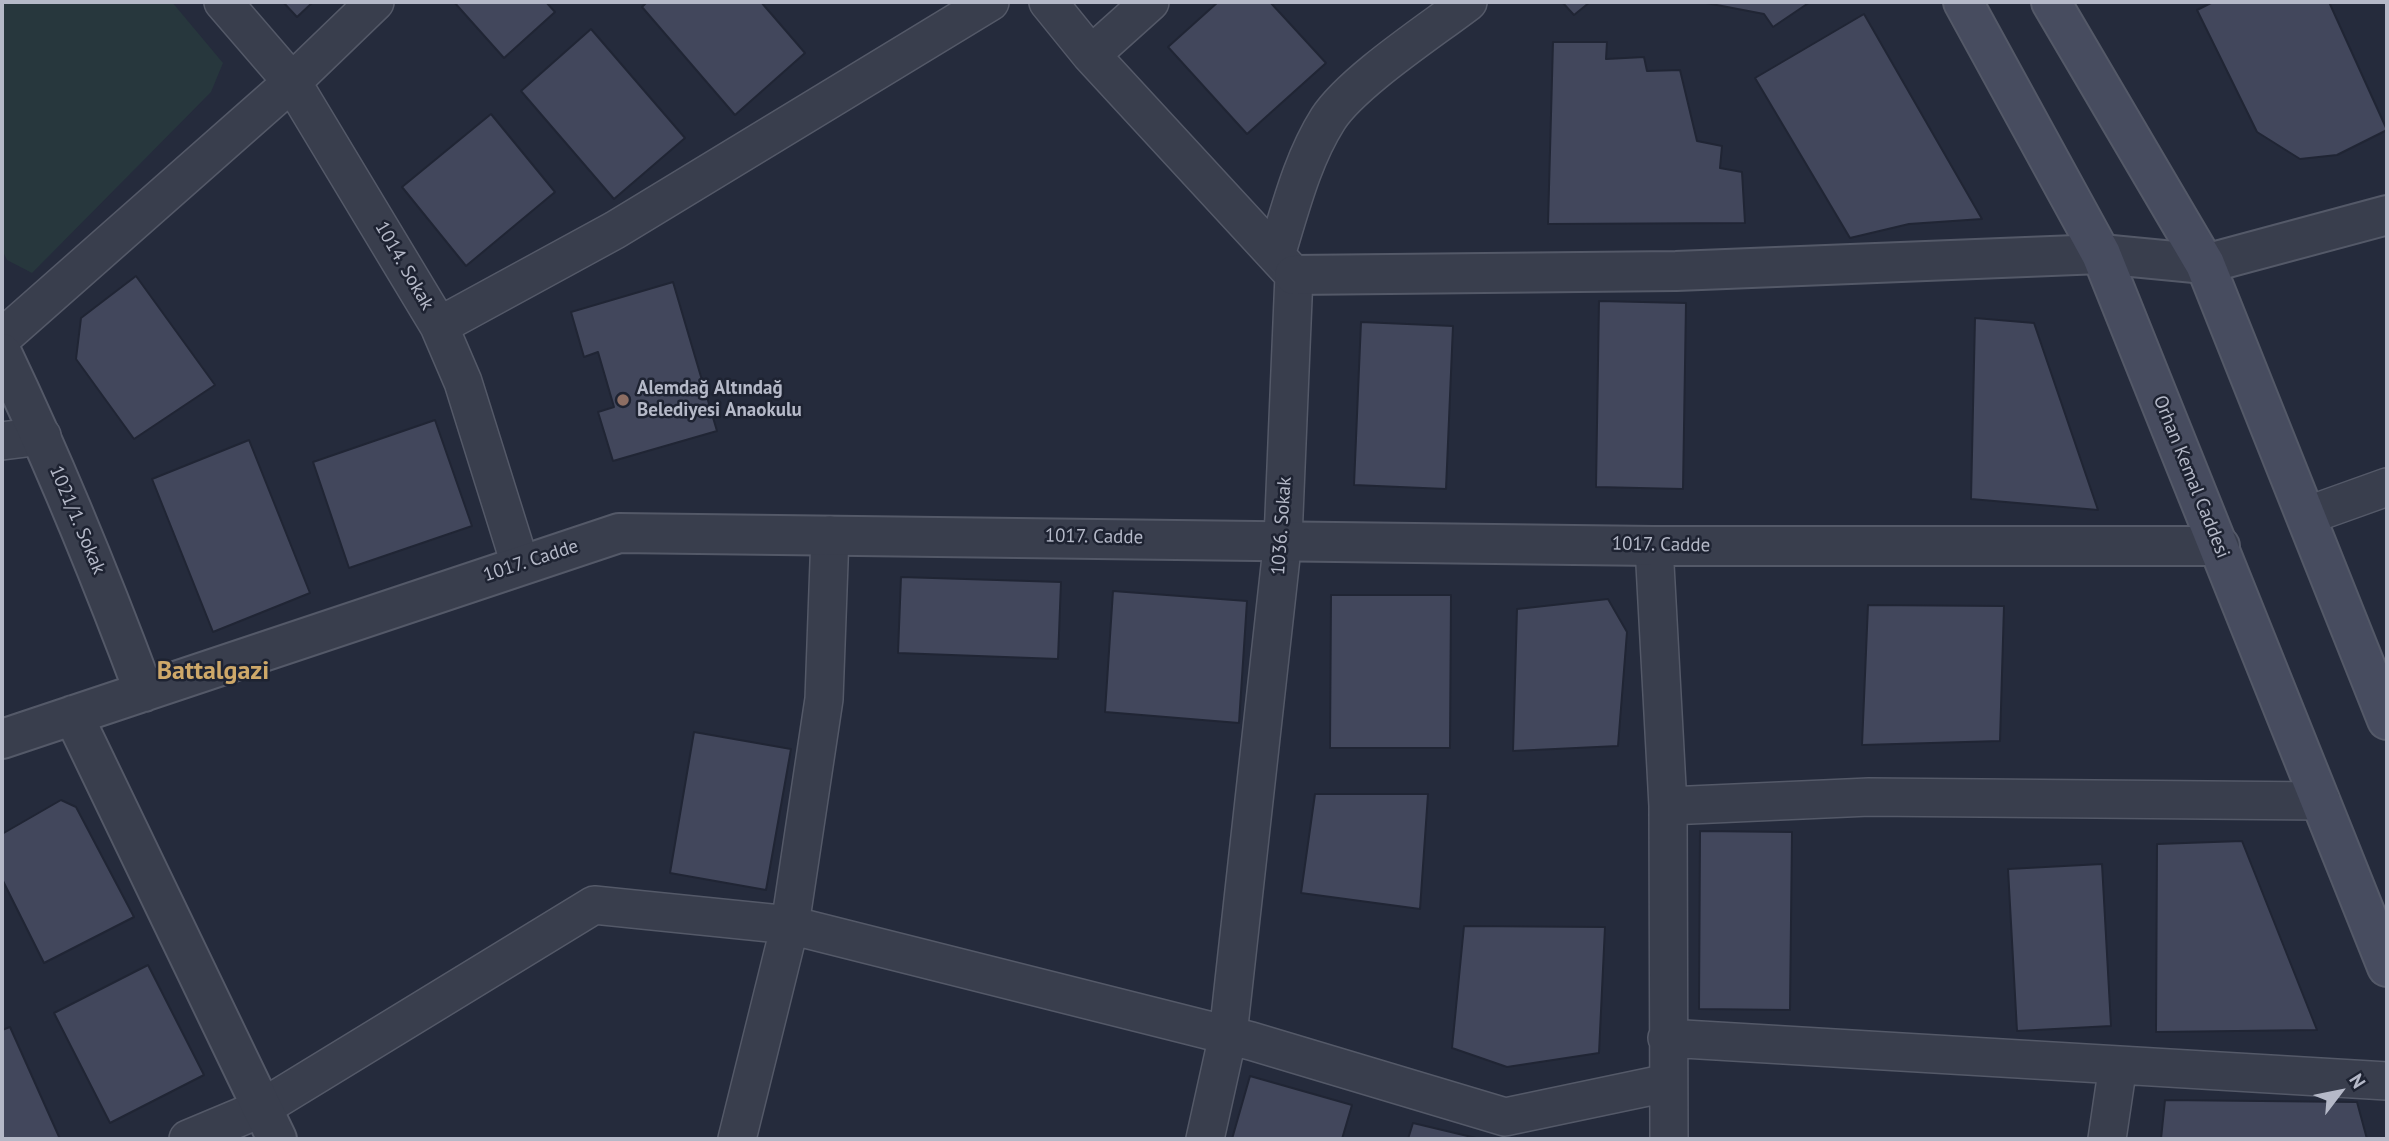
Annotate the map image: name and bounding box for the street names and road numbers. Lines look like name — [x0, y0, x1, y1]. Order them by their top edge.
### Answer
street label: 1014. Sokak — [370, 218, 438, 314]
street label: Orhan Kemal Caddesi — [2148, 392, 2234, 562]
street label: 1021/1. Sokak — [44, 462, 110, 578]
street label: 1036. Sokak — [1267, 476, 1297, 576]
street label: 1017. Cadde — [1045, 525, 1143, 549]
street label: 1017. Cadde — [1612, 533, 1710, 557]
street label: 1017. Cadde — [481, 535, 581, 587]

